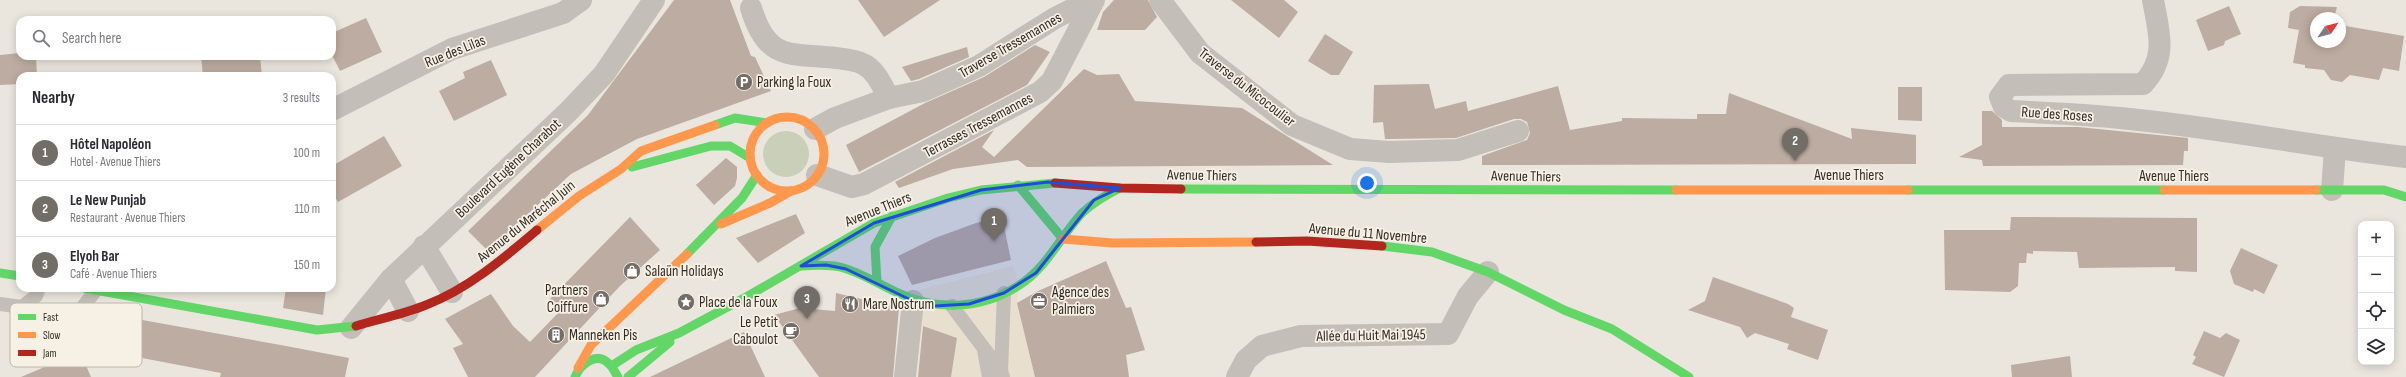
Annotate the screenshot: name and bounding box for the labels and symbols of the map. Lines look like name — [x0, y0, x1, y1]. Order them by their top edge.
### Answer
street label: Traverse Tressemannes — [955, 8, 1065, 83]
north arrow — [2310, 12, 2346, 48]
street label: Rue des Lilas — [422, 31, 488, 72]
street label: Traverse du Micocoulier — [1194, 44, 1299, 132]
parking icon: Parking la Foux — [734, 72, 754, 92]
place label: Parking la Foux — [757, 73, 831, 92]
street label: Terrasses Tressemannes — [920, 89, 1036, 162]
street label: Rue des Roses — [2021, 103, 2093, 126]
street label: Boulevard Eugène Charabot — [452, 114, 565, 222]
pin: 2 — [1782, 128, 1808, 161]
street label: Avenue Thiers — [1166, 165, 1237, 186]
street label: Avenue Thiers — [1490, 166, 1561, 187]
street label: Avenue Thiers — [1813, 166, 1884, 185]
street label: Avenue Thiers — [2138, 167, 2209, 186]
your location — [1357, 173, 1377, 193]
street label: Avenue du Maréchal Juin — [473, 176, 579, 267]
street label: Avenue Thiers — [841, 188, 914, 232]
pin: 1 — [981, 208, 1007, 241]
street label: Avenue du 11 Novembre — [1307, 219, 1428, 248]
shop icon: Salaün Holidays — [622, 261, 642, 281]
place label: Salaün Holidays — [645, 262, 724, 281]
place label: Partners Coiffure — [545, 281, 588, 317]
place label: Agence des Palmiers — [1051, 283, 1109, 319]
pin: 3 — [794, 286, 820, 319]
shop icon: Partners Coiffure — [591, 289, 611, 309]
office icon: Agence des Palmiers — [1029, 291, 1049, 311]
place icon: Place de la Foux — [676, 292, 696, 312]
place label: Place de la Foux — [699, 293, 778, 312]
restaurant icon: Mare Nostrum — [840, 294, 860, 314]
place label: Mare Nostrum — [863, 295, 934, 314]
legend — [10, 303, 142, 367]
text: Fast — [43, 311, 59, 324]
place label: Le Petit Caboulot — [733, 313, 778, 349]
cafe icon: Le Petit Caboulot — [781, 321, 801, 341]
building icon: Manneken Pis — [546, 325, 566, 345]
street label: Allée du Huit Mai 1945 — [1315, 325, 1426, 346]
place label: Manneken Pis — [569, 326, 637, 345]
text: Slow — [43, 329, 60, 342]
text: Jam — [42, 347, 57, 360]

